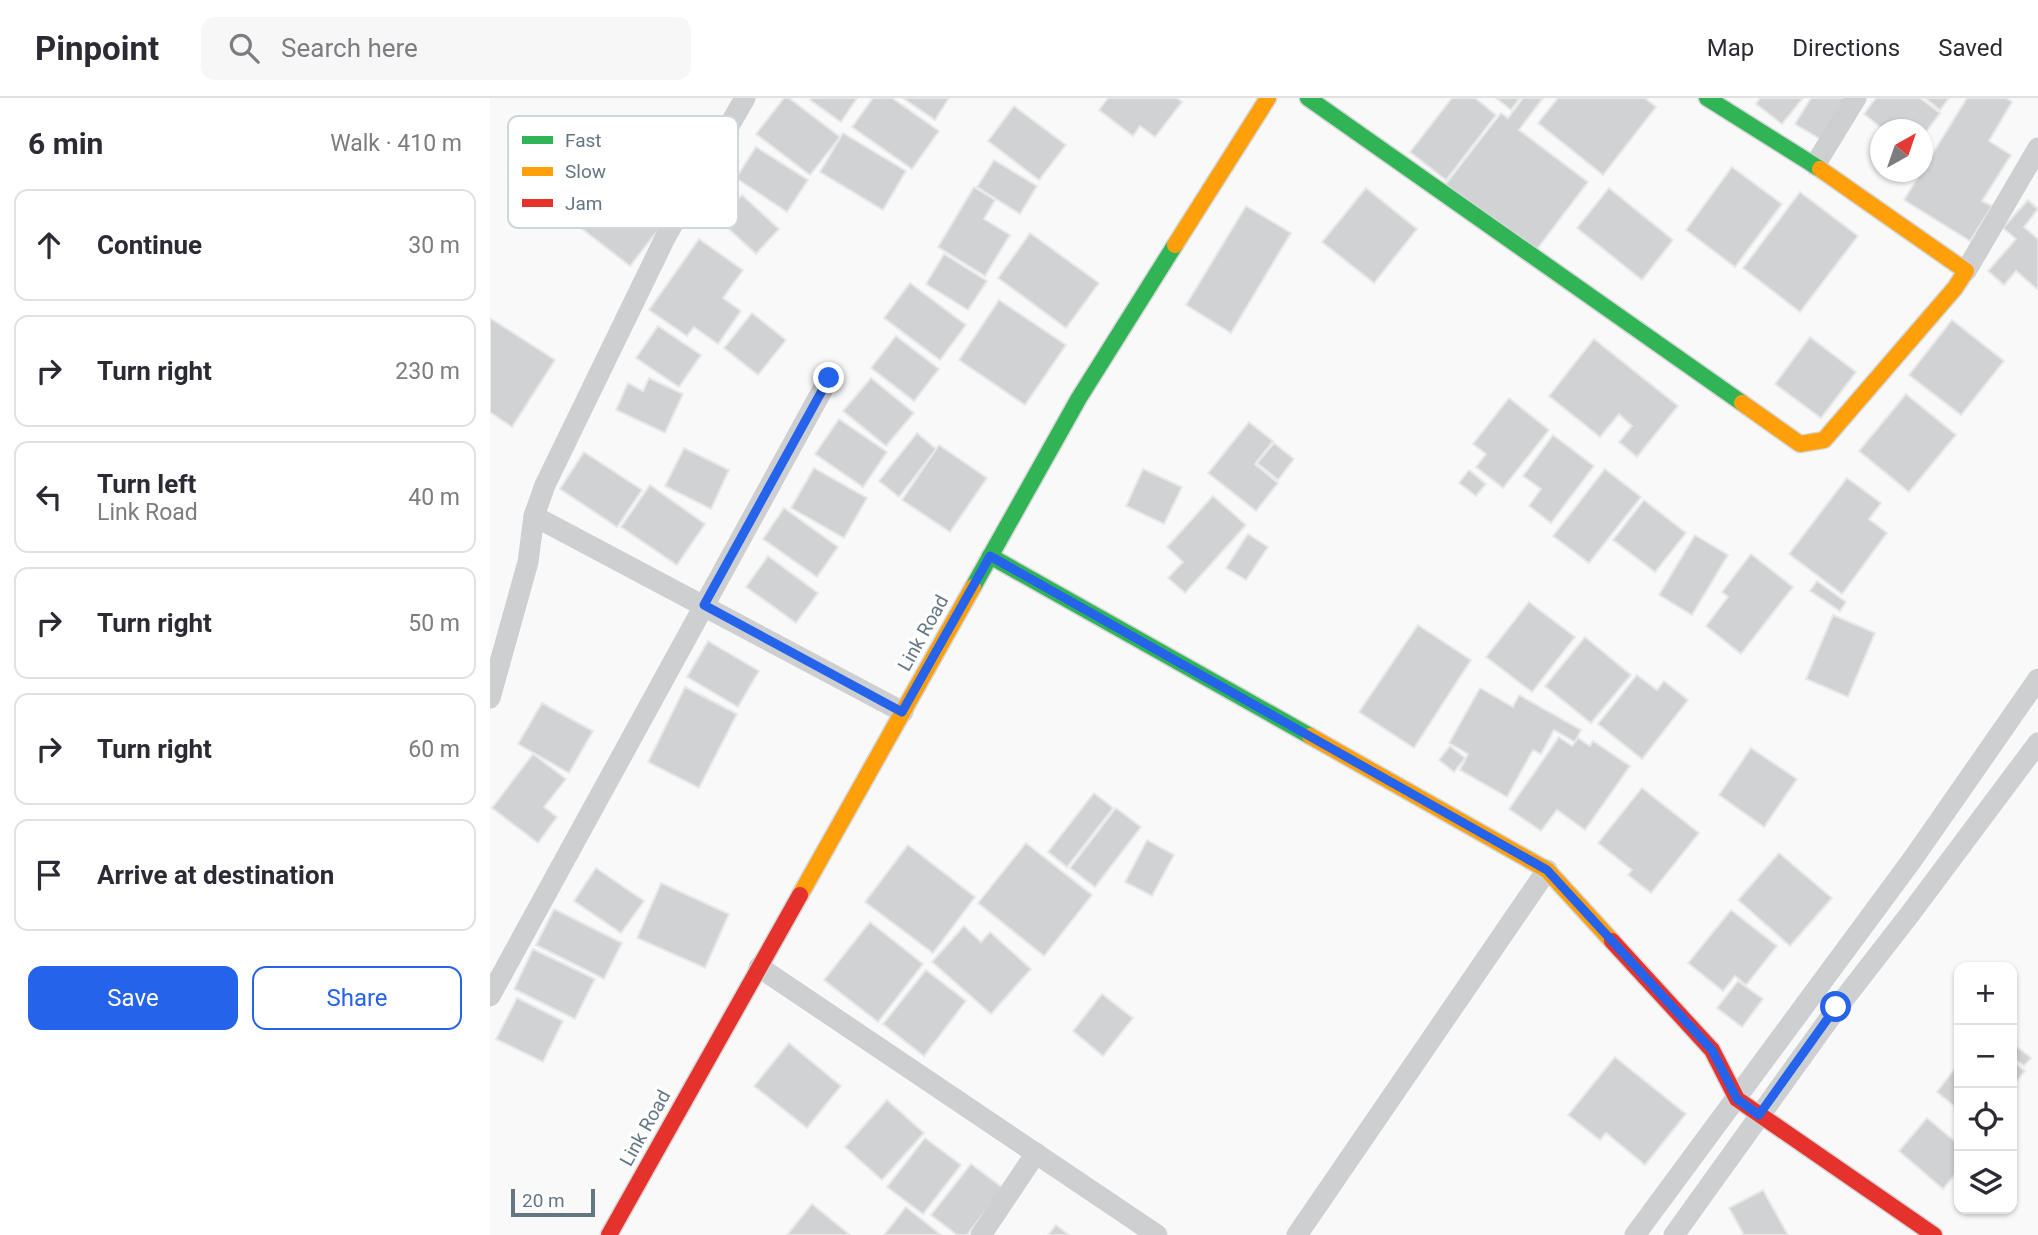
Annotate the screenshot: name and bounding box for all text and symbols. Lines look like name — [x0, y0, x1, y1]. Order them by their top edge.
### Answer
search box — [201, 17, 691, 80]
text: Pinpoint — [35, 29, 159, 68]
icon: search — [225, 29, 263, 67]
text: Search here — [281, 33, 418, 63]
text: Map — [1707, 34, 1754, 62]
text: Directions — [1792, 34, 1900, 62]
text: Saved — [1938, 34, 2003, 62]
legend — [508, 116, 738, 228]
north arrow — [1870, 119, 1933, 182]
text: 6 min — [28, 126, 103, 161]
text: Fast — [565, 129, 602, 152]
text: Walk · 410 m — [330, 130, 462, 157]
text: Slow — [565, 160, 606, 183]
text: Jam — [565, 192, 602, 215]
icon: ahead — [30, 226, 68, 264]
text: Continue — [97, 230, 202, 260]
text: 30 m — [408, 232, 460, 259]
icon: right — [30, 352, 68, 390]
text: Turn right — [97, 356, 212, 386]
text: 230 m — [395, 358, 460, 385]
route end — [813, 362, 844, 393]
text: Turn left — [97, 469, 196, 499]
icon: left — [30, 478, 68, 516]
text: 40 m — [408, 484, 460, 511]
text: Link Road — [97, 499, 198, 526]
street label: Link Road — [893, 591, 953, 675]
icon: right — [30, 604, 68, 642]
text: Turn right — [97, 608, 212, 638]
text: 50 m — [408, 610, 460, 637]
icon: right — [30, 730, 68, 768]
text: Turn right — [97, 734, 212, 764]
text: 60 m — [408, 736, 460, 763]
icon: arrive — [30, 856, 68, 894]
text: Arrive at destination — [97, 860, 334, 890]
map controls — [1954, 962, 2017, 1214]
button: + — [1954, 962, 2017, 1025]
button: Save — [28, 966, 238, 1030]
button: Share — [252, 966, 462, 1030]
route start — [1820, 991, 1851, 1022]
button: − — [1954, 1025, 2017, 1088]
street label: Link Road — [615, 1086, 675, 1170]
button: locate — [1954, 1088, 2017, 1151]
button: layers — [1954, 1151, 2017, 1214]
scale bar — [511, 1186, 595, 1218]
text: 20 m — [522, 1189, 565, 1212]

